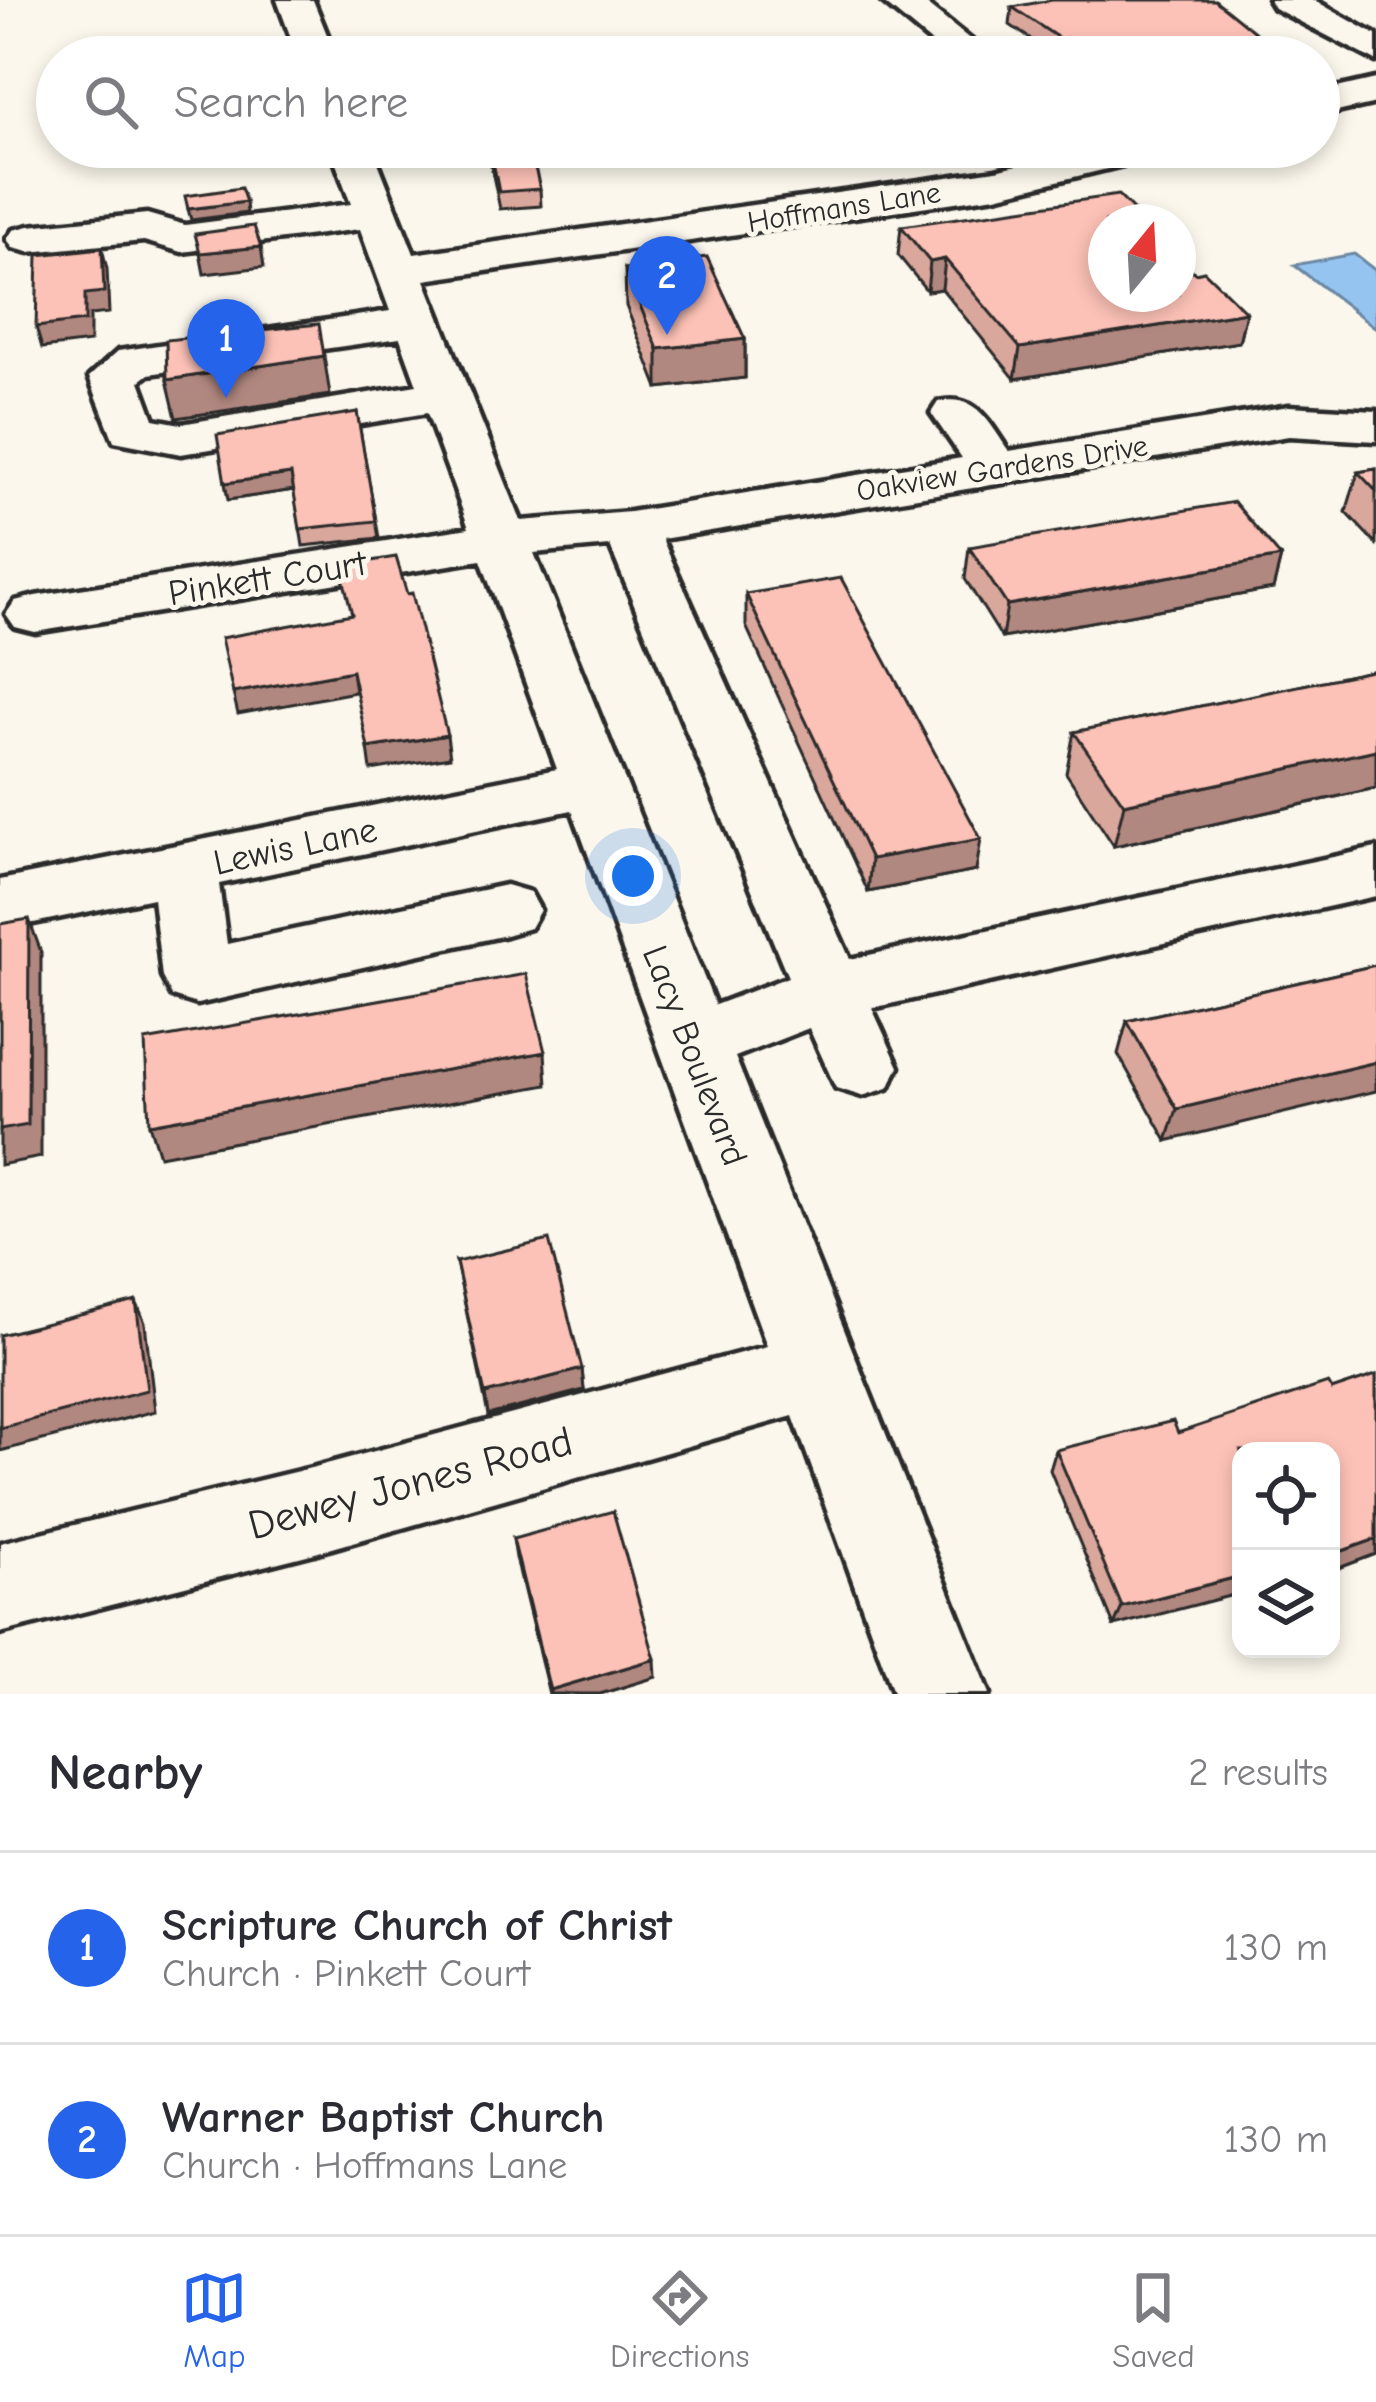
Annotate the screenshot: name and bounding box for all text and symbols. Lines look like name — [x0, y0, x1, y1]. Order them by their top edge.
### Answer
search box — [36, 36, 1340, 168]
icon: search — [78, 69, 144, 135]
text: Search here — [174, 76, 408, 128]
street label: Hoffmans Lane — [745, 175, 943, 240]
north arrow — [1088, 204, 1196, 312]
pin: 2 — [628, 236, 706, 335]
pin: 1 — [187, 299, 265, 398]
street label: Oakview Gardens Drive — [854, 428, 1150, 509]
street label: Pinkett Court — [165, 542, 371, 614]
street label: Lewis Lane — [210, 809, 381, 884]
your location — [603, 846, 663, 906]
street label: Lacy Boulevard — [634, 940, 755, 1171]
street label: Dewey Jones Road — [243, 1417, 578, 1550]
map controls — [1232, 1442, 1340, 1658]
button: locate — [1232, 1442, 1340, 1550]
button: layers — [1232, 1550, 1340, 1658]
text: Nearby — [48, 1743, 202, 1802]
text: 2 results — [1188, 1750, 1328, 1795]
text: Scripture Church of Christ — [162, 1899, 672, 1951]
text: 1 — [79, 1925, 95, 1970]
text: 130 m — [1224, 1925, 1328, 1970]
text: Church · Pinkett Court — [162, 1951, 530, 1996]
text: Warner Baptist Church — [162, 2091, 605, 2143]
text: 2 — [77, 2117, 97, 2162]
text: 130 m — [1224, 2117, 1328, 2162]
text: Church · Hoffmans Lane — [162, 2143, 567, 2188]
tab: Map — [181, 2265, 247, 2375]
tab: Directions — [610, 2265, 750, 2375]
tab: Saved — [1112, 2265, 1195, 2375]

